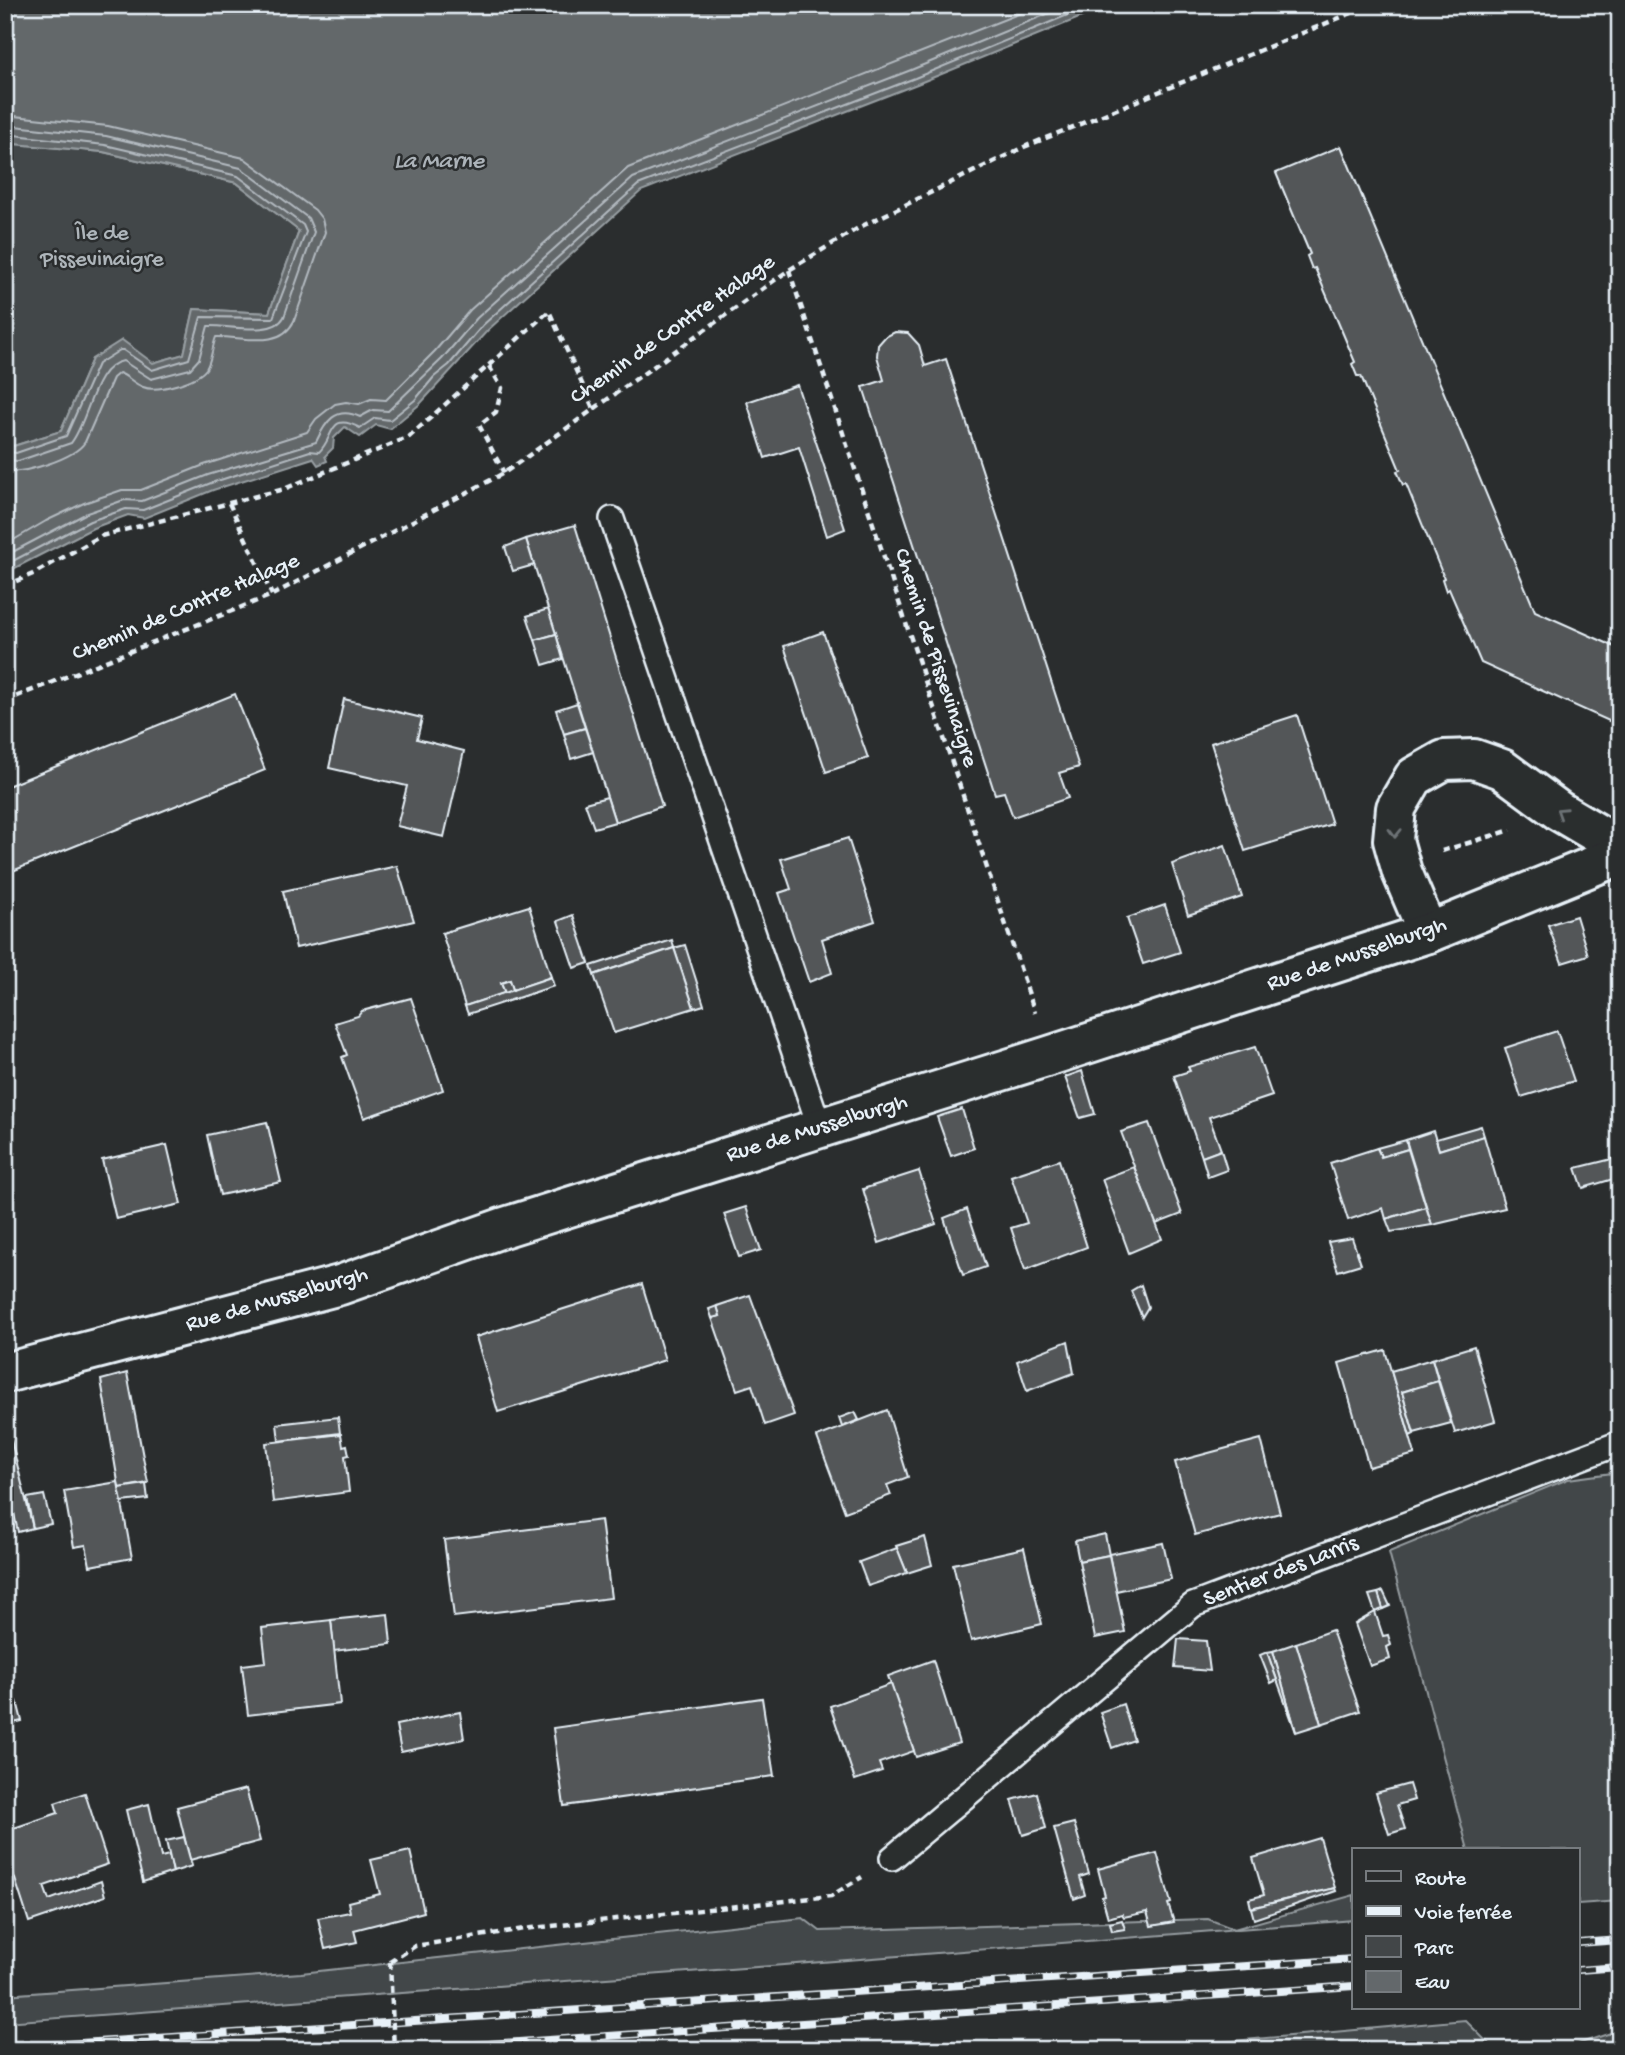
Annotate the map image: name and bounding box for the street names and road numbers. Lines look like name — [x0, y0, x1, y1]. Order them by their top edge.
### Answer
street label: Chemin de Contre Halage — [565, 248, 782, 411]
street label: Chemin de Pissevinaigre — [887, 545, 984, 772]
street label: Chemin de Contre Halage — [68, 547, 305, 668]
street label: Rue de Musselburgh — [1264, 912, 1450, 998]
street label: Rue de Musselburgh — [723, 1089, 911, 1169]
street label: Rue de Musselburgh — [183, 1261, 371, 1339]
street label: Sentier des Larris — [1200, 1530, 1363, 1614]

